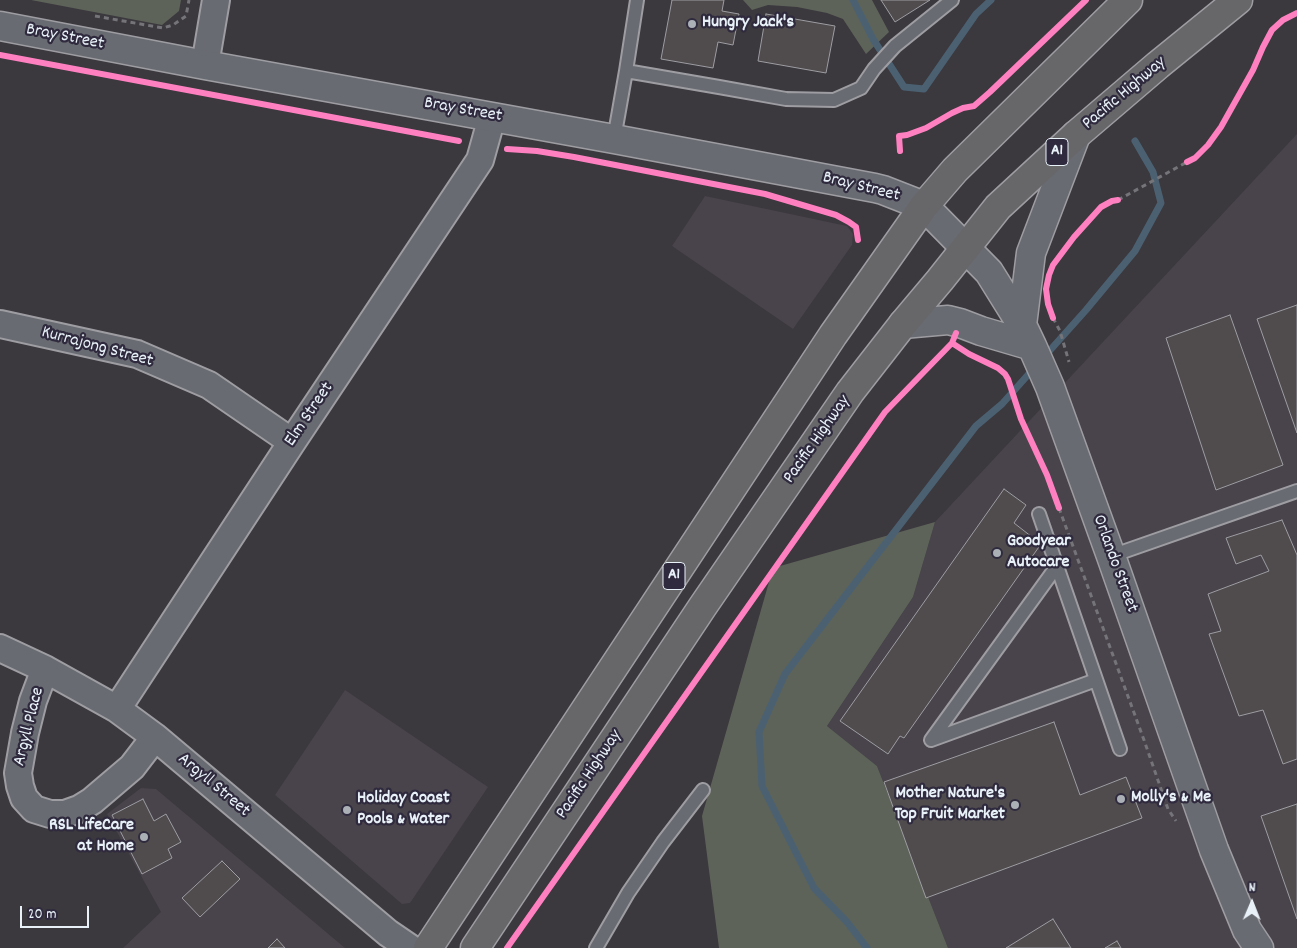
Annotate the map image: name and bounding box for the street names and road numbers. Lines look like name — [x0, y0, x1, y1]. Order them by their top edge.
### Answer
street label: Bray Street — [24, 20, 106, 56]
street label: Pacific Highway — [1079, 53, 1171, 135]
street label: Bray Street — [422, 94, 504, 128]
road number: A1 — [1046, 138, 1068, 166]
street label: Bray Street — [820, 168, 902, 208]
street label: Kurrajong Street — [39, 323, 155, 373]
street label: Elm Street — [281, 379, 339, 451]
street label: Pacific Highway — [780, 392, 856, 488]
street label: Orlando Street — [1086, 512, 1142, 616]
road number: A1 — [663, 562, 685, 590]
street label: Argyll Place — [10, 685, 50, 769]
street label: Pacific Highway — [552, 726, 628, 824]
street label: Argyll Street — [172, 749, 254, 823]

